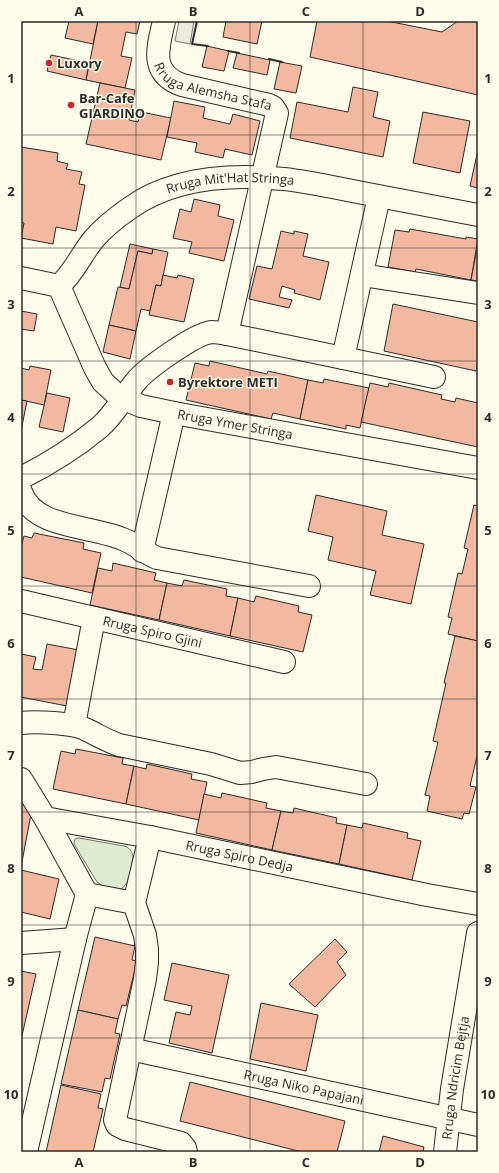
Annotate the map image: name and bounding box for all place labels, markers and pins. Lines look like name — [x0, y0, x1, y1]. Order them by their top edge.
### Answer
place label: Luxory — [57, 54, 102, 72]
marker: Luxory — [44, 58, 54, 68]
place label: Bar-Cafe GIARDINO — [79, 89, 145, 122]
marker: Bar-Cafe GIARDINO — [66, 100, 76, 110]
place label: Byrektore METI — [178, 373, 278, 391]
marker: Byrektore METI — [165, 377, 175, 387]

